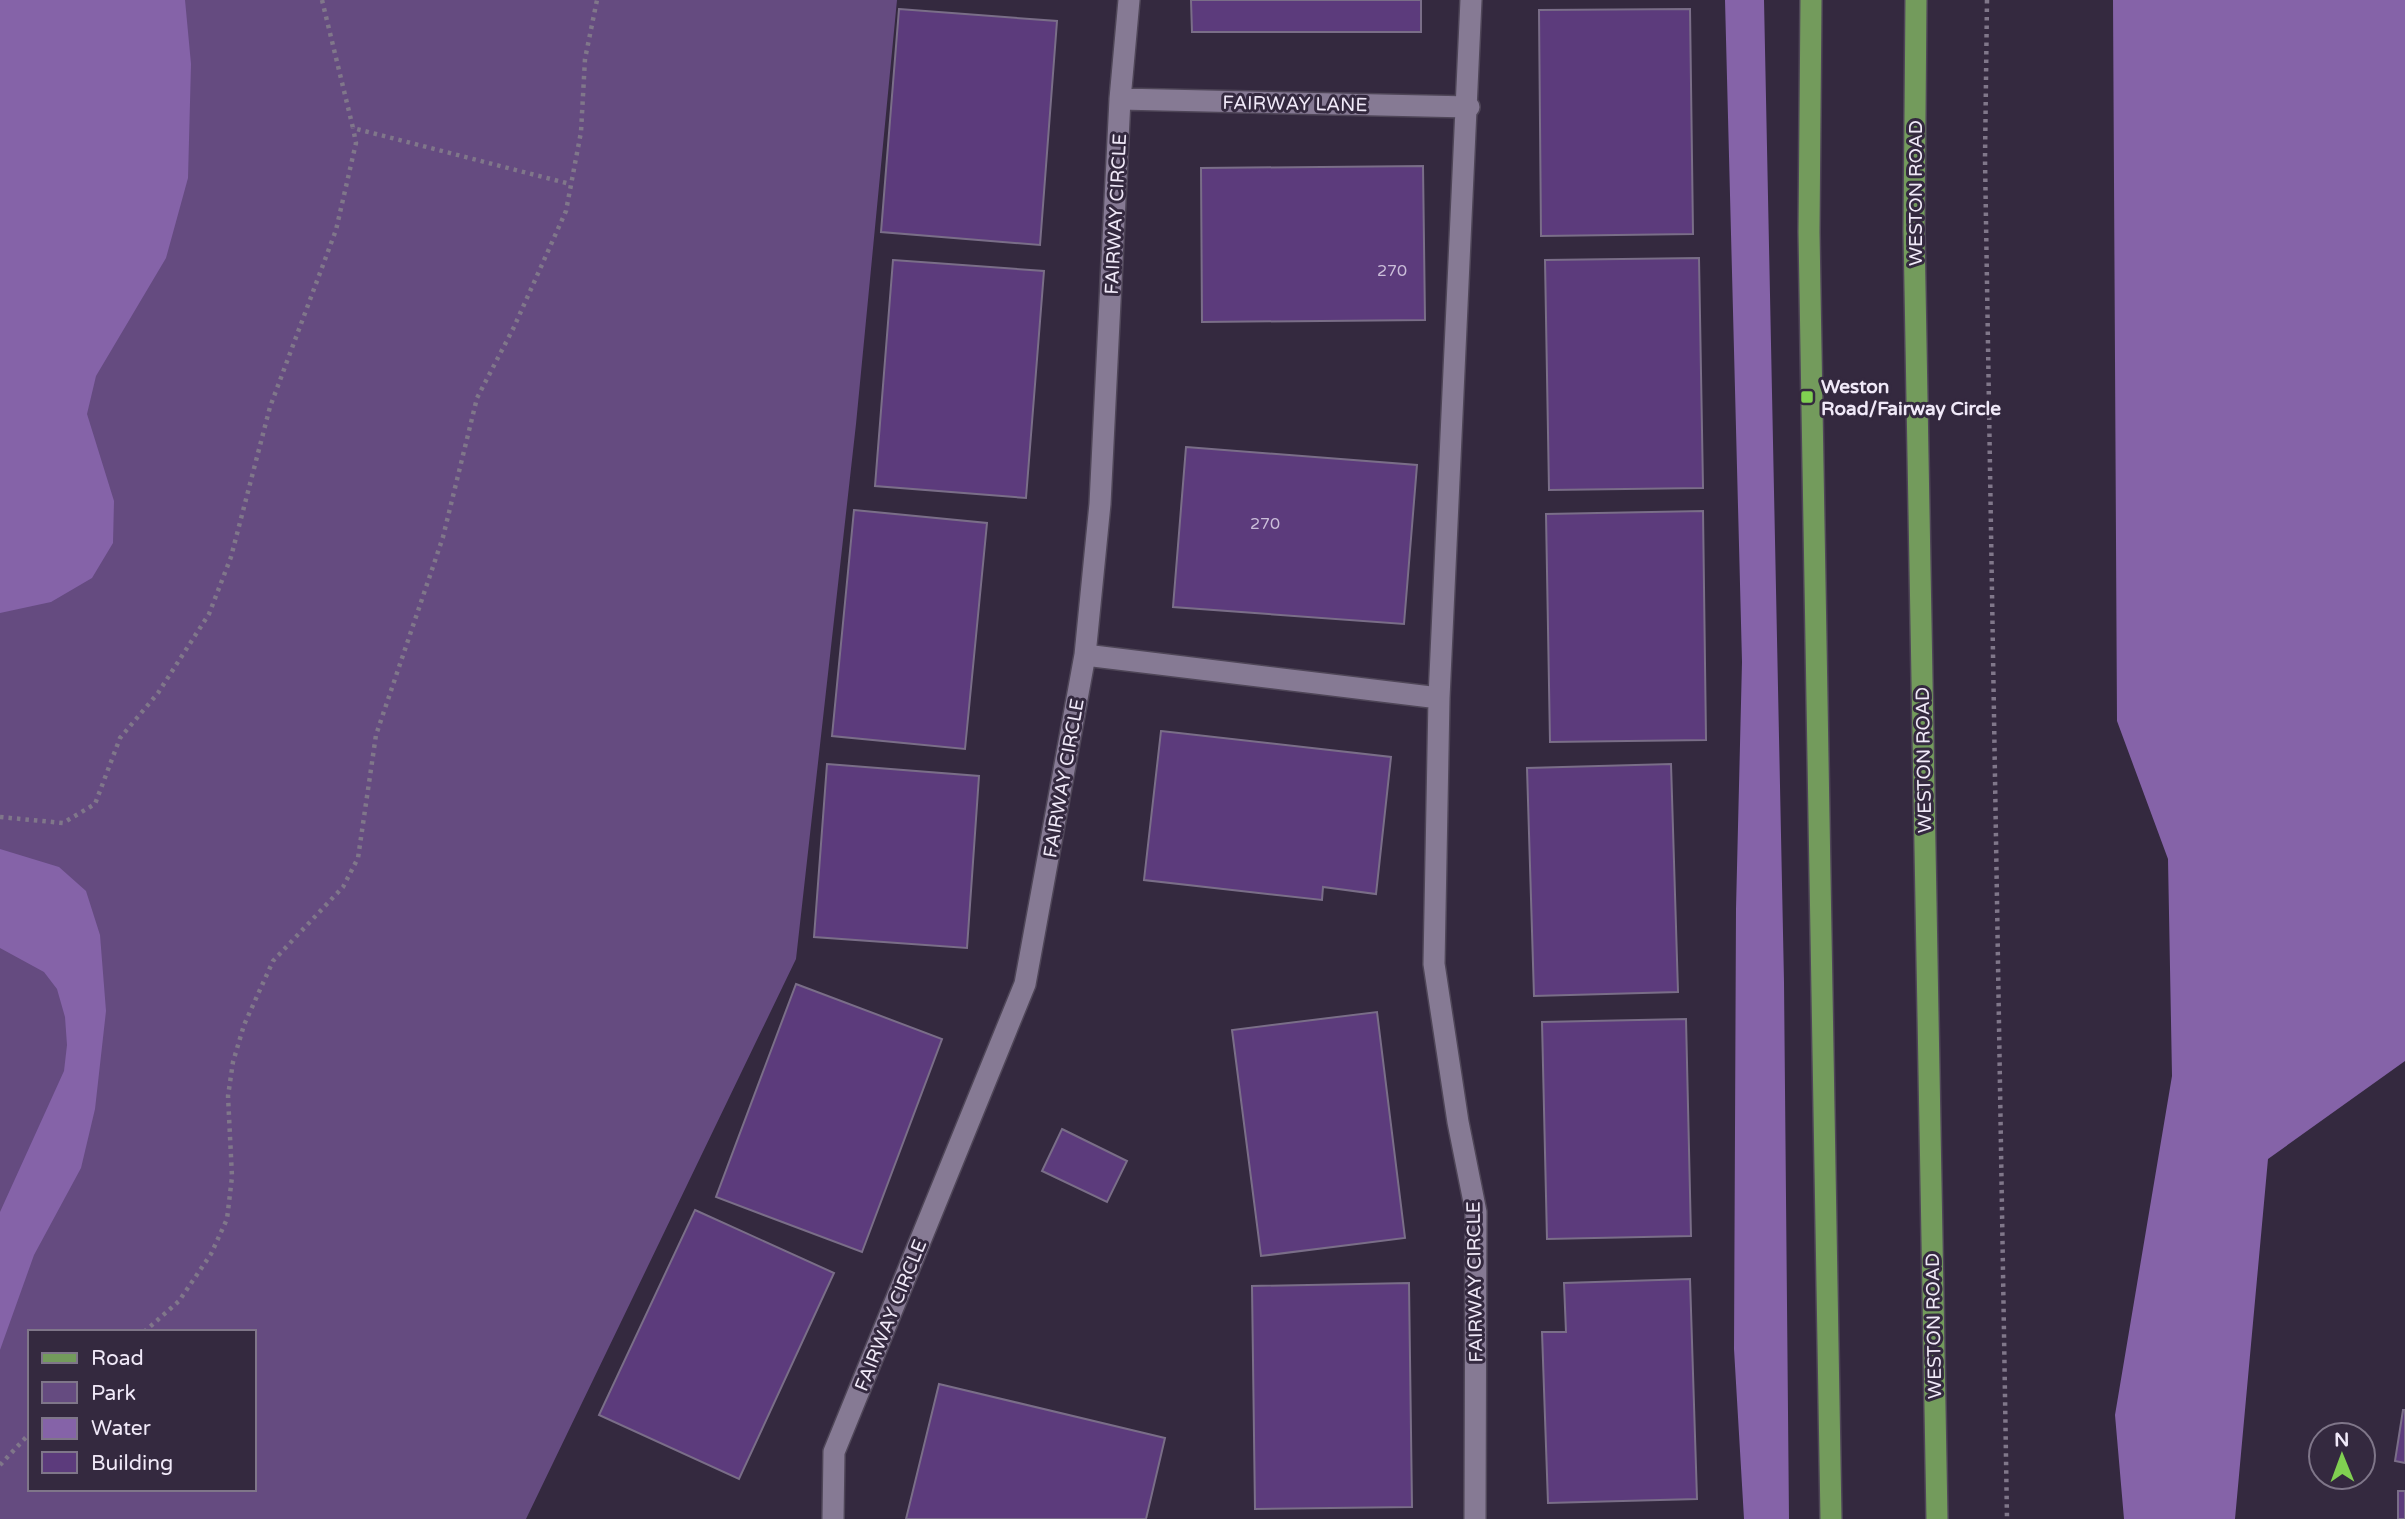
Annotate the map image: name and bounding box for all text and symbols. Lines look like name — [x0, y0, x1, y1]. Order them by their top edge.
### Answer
street label: FAIRWAY LANE — [1222, 92, 1368, 116]
street label: WESTON ROAD — [1905, 120, 1927, 266]
street label: FAIRWAY CIRCLE — [1101, 133, 1131, 295]
house number: 270 — [1377, 261, 1407, 281]
place label: Weston Road/Fairway Circle — [1821, 376, 2001, 421]
marker: Weston Road/Fairway Circle — [1799, 389, 1815, 405]
house number: 270 — [1250, 514, 1280, 534]
street label: WESTON ROAD — [1912, 687, 1936, 833]
street label: FAIRWAY CIRCLE — [1039, 697, 1089, 860]
street label: FAIRWAY CIRCLE — [1463, 1201, 1487, 1363]
street label: FAIRWAY CIRCLE — [850, 1236, 931, 1394]
street label: WESTON ROAD — [1922, 1253, 1946, 1399]
legend — [28, 1330, 256, 1491]
text: Road — [91, 1346, 144, 1371]
text: Park — [91, 1381, 136, 1406]
text: Water — [91, 1416, 151, 1441]
north arrow — [2307, 1421, 2377, 1491]
text: N — [2334, 1429, 2350, 1451]
text: Building — [91, 1451, 173, 1476]

